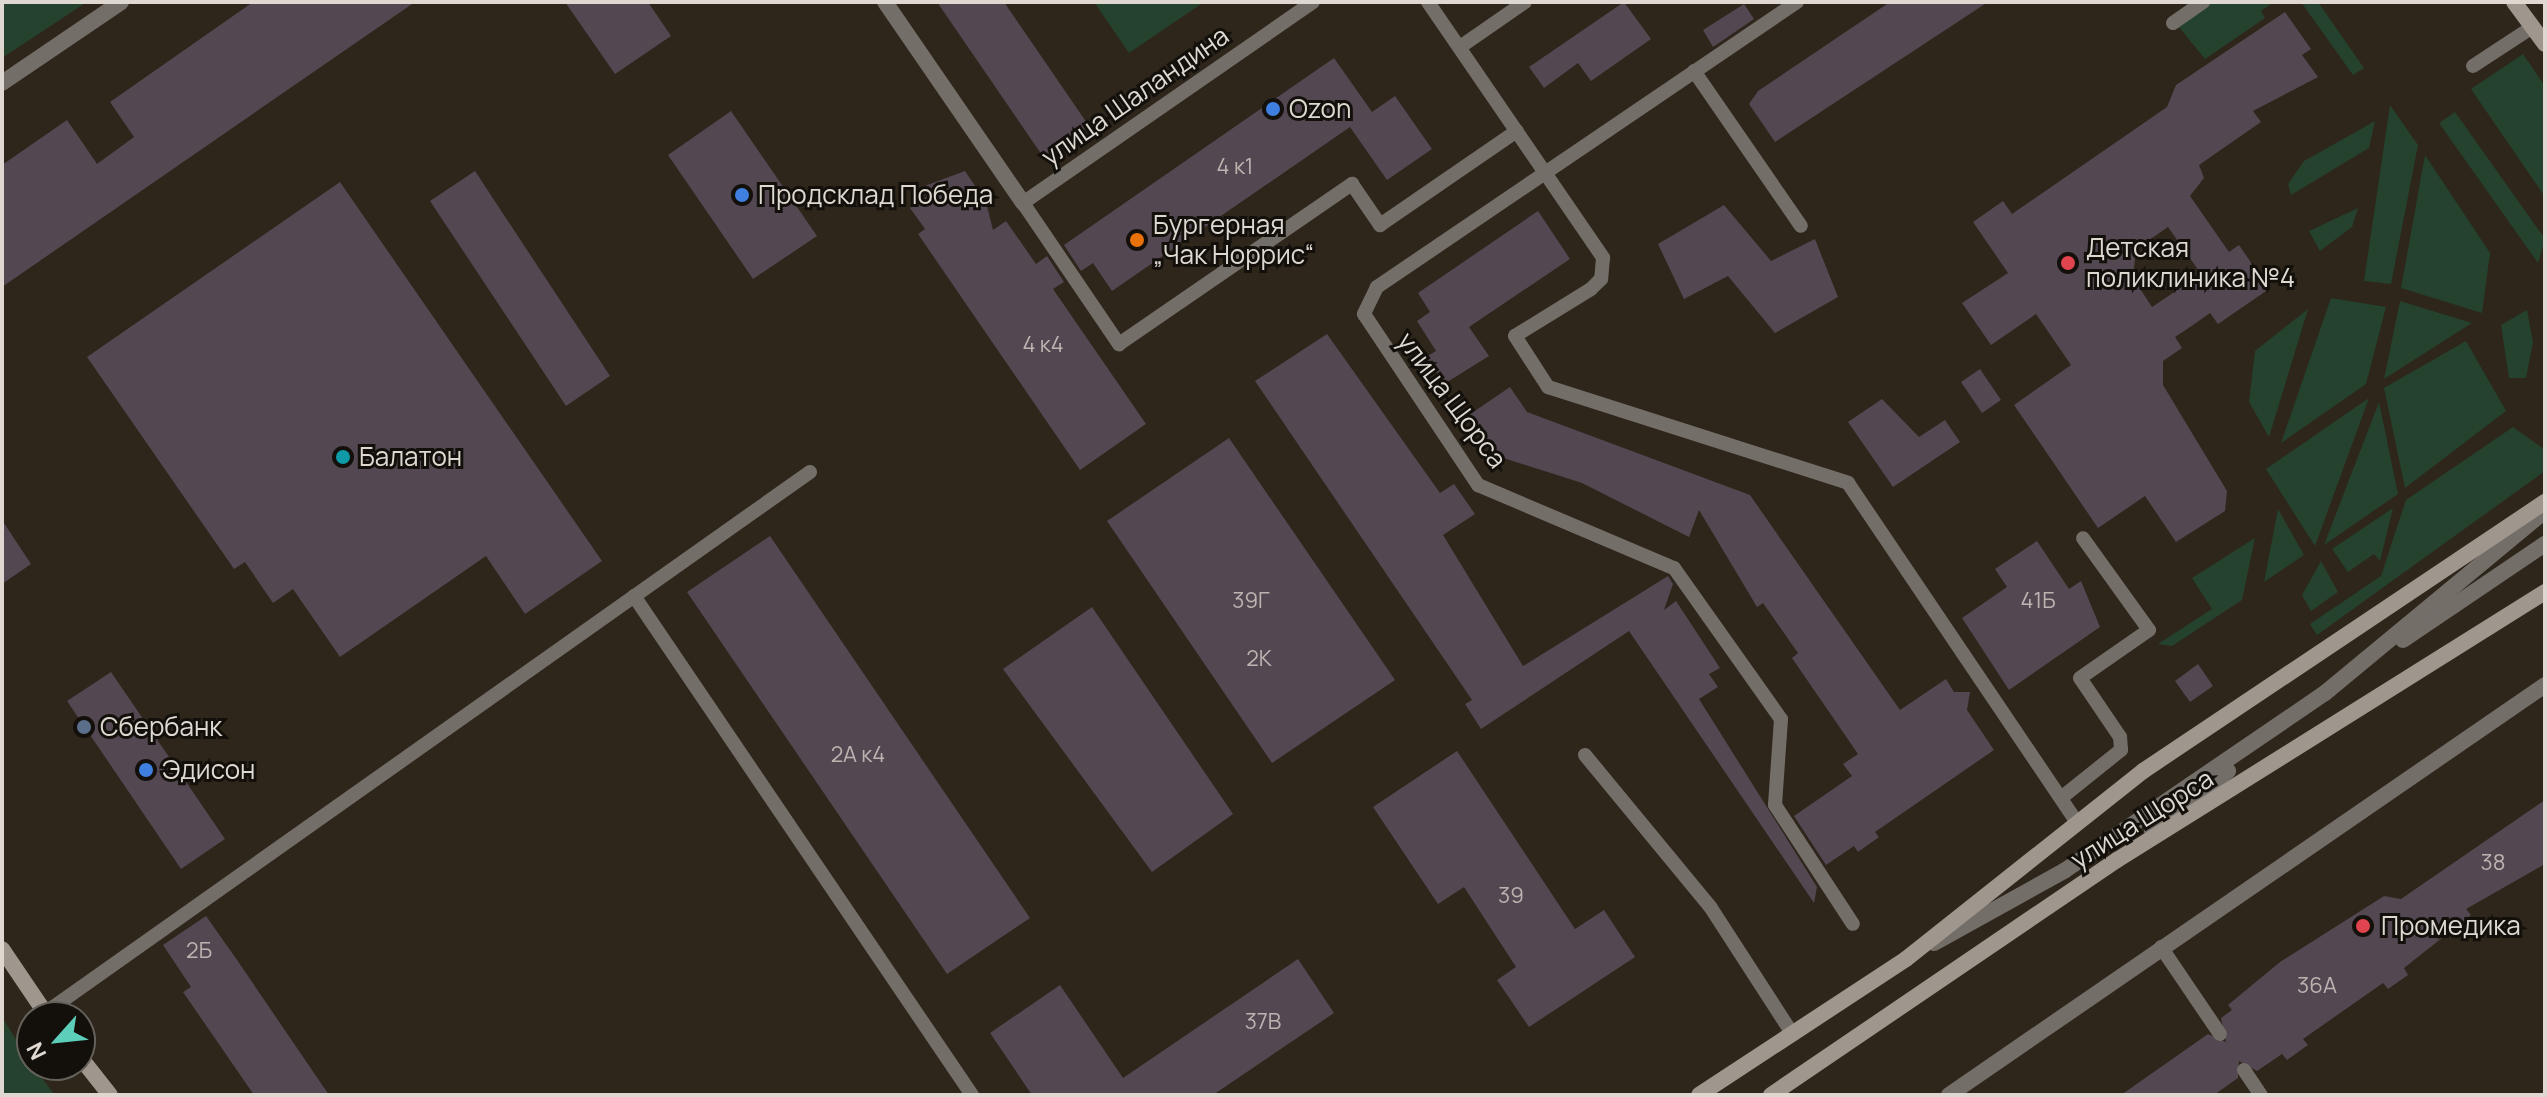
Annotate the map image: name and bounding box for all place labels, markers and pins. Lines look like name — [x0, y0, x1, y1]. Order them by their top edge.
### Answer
place label: Ozon — [1289, 93, 1351, 125]
marker: Ozon — [1264, 100, 1282, 118]
place label: Продсклад Победа — [758, 179, 993, 211]
marker: Продсклад Победа — [733, 186, 751, 204]
place label: Бургерная „Чак Норрис“ — [1153, 209, 1314, 270]
marker: Бургерная „Чак Норрис“ — [1128, 231, 1146, 249]
place label: Детская поликлиника №4 — [2086, 232, 2295, 294]
marker: Детская поликлиника №4 — [2057, 252, 2079, 274]
place label: Балатон — [359, 441, 462, 473]
marker: Балатон — [334, 448, 352, 466]
place label: Сбербанк — [100, 711, 222, 743]
marker: Сбербанк — [75, 718, 93, 736]
place label: Эдисон — [162, 754, 255, 786]
marker: Эдисон — [137, 761, 155, 779]
place label: Промедика — [2381, 910, 2521, 942]
marker: Промедика — [2352, 915, 2374, 937]

